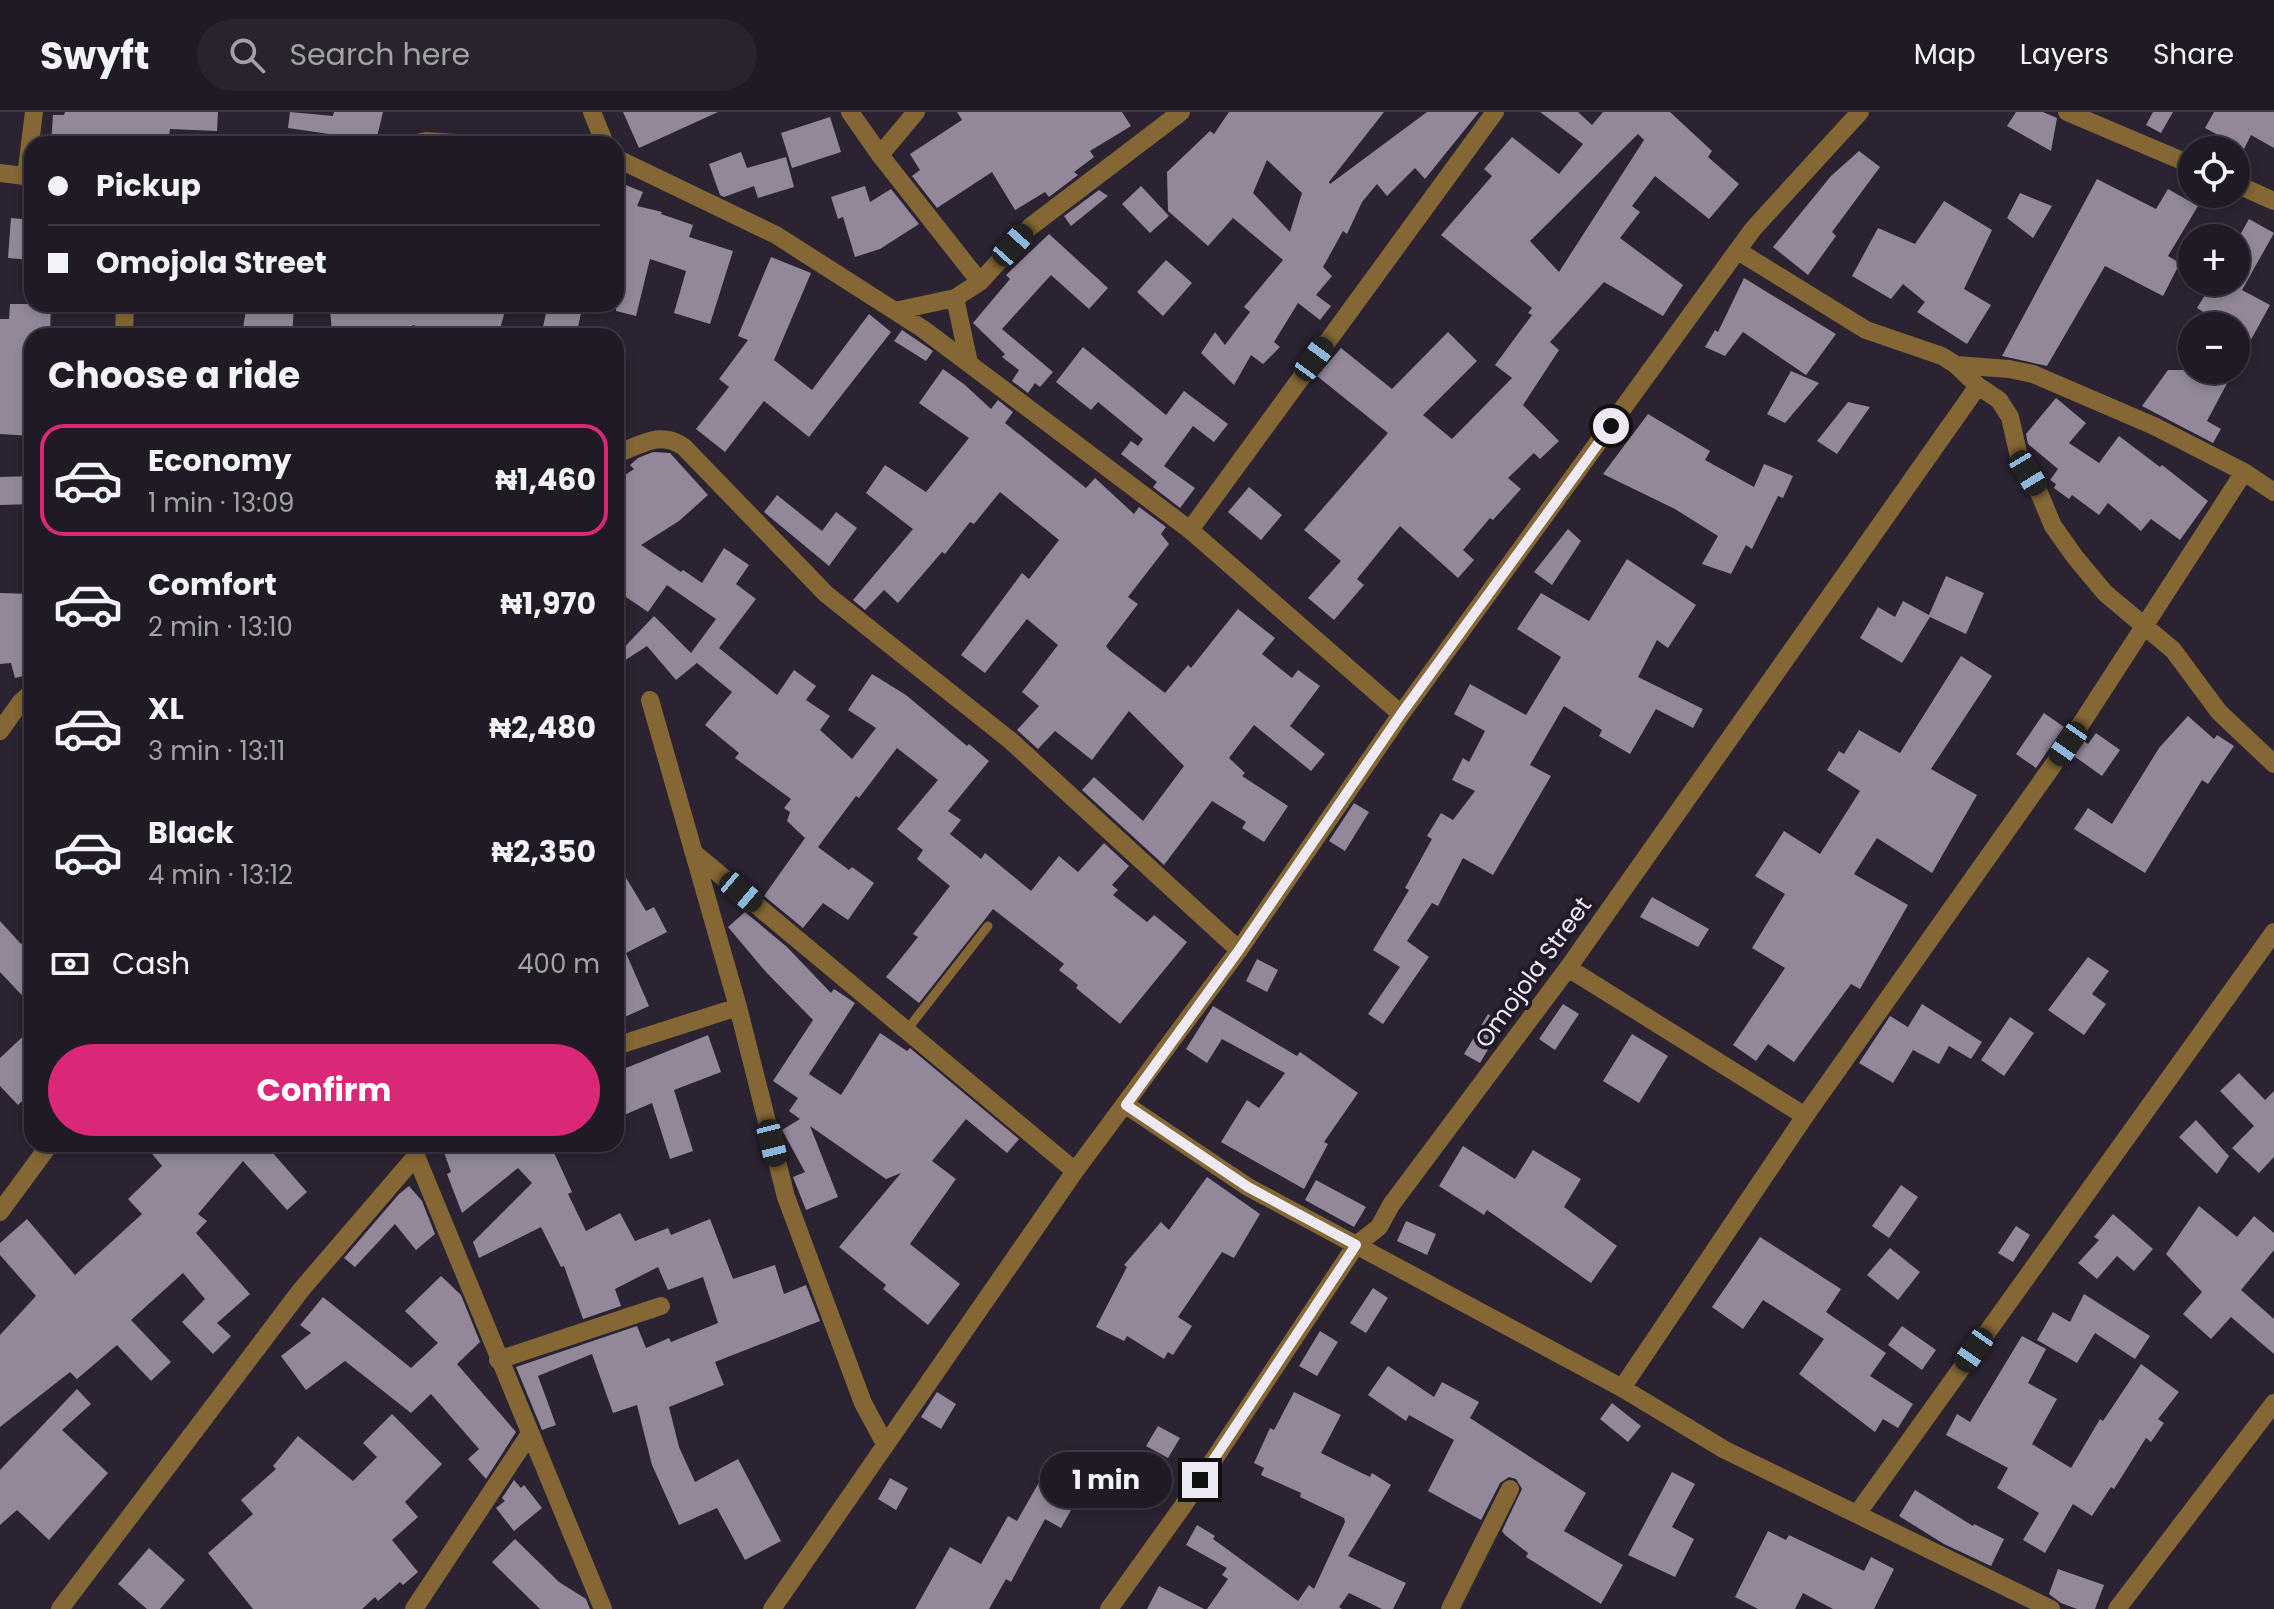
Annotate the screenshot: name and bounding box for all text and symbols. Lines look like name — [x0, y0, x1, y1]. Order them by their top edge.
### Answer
search box — [197, 19, 757, 91]
text: Swyft — [40, 29, 149, 82]
icon: search — [225, 33, 269, 77]
text: Search here — [289, 33, 470, 76]
text: Map — [1914, 35, 1976, 74]
text: Layers — [2020, 35, 2109, 74]
text: Share — [2153, 35, 2234, 74]
map controls — [2178, 136, 2250, 384]
button: locate — [2178, 136, 2250, 208]
text: Pickup — [96, 164, 201, 207]
car — [988, 219, 1038, 271]
button: + — [2178, 224, 2250, 296]
text: Omojola Street — [96, 241, 327, 284]
button: − — [2178, 312, 2250, 384]
car — [1290, 333, 1338, 385]
text: Choose a ride — [48, 350, 300, 401]
route start — [1593, 408, 1629, 444]
text: Economy — [148, 439, 292, 482]
icon: car — [52, 444, 124, 516]
car — [2005, 446, 2051, 500]
text: ₦1,460 — [495, 458, 596, 501]
text: 1 min · 13:09 — [148, 485, 294, 521]
text: Comfort — [148, 563, 277, 606]
icon: car — [52, 568, 124, 640]
text: ₦1,970 — [500, 582, 596, 625]
text: 2 min · 13:10 — [148, 609, 293, 645]
text: XL — [148, 687, 184, 730]
icon: car — [52, 692, 124, 764]
text: ₦2,480 — [489, 706, 596, 749]
car — [2044, 717, 2092, 771]
text: 3 min · 13:11 — [148, 733, 285, 769]
text: Black — [148, 811, 234, 854]
icon: car — [52, 816, 124, 888]
text: ₦2,350 — [491, 830, 596, 873]
text: 4 min · 13:12 — [148, 857, 293, 893]
car — [715, 867, 767, 917]
street label: Omojola Street — [1467, 890, 1599, 1054]
icon: cash — [48, 942, 92, 986]
text: Cash — [112, 942, 190, 985]
text: 400 m — [517, 946, 600, 982]
button: Confirm — [48, 1044, 600, 1136]
car — [755, 1117, 789, 1169]
car — [1950, 1323, 1998, 1377]
callout: 1 min — [1040, 1452, 1172, 1508]
text: 1 min — [1072, 1462, 1140, 1498]
route end — [1182, 1462, 1218, 1498]

